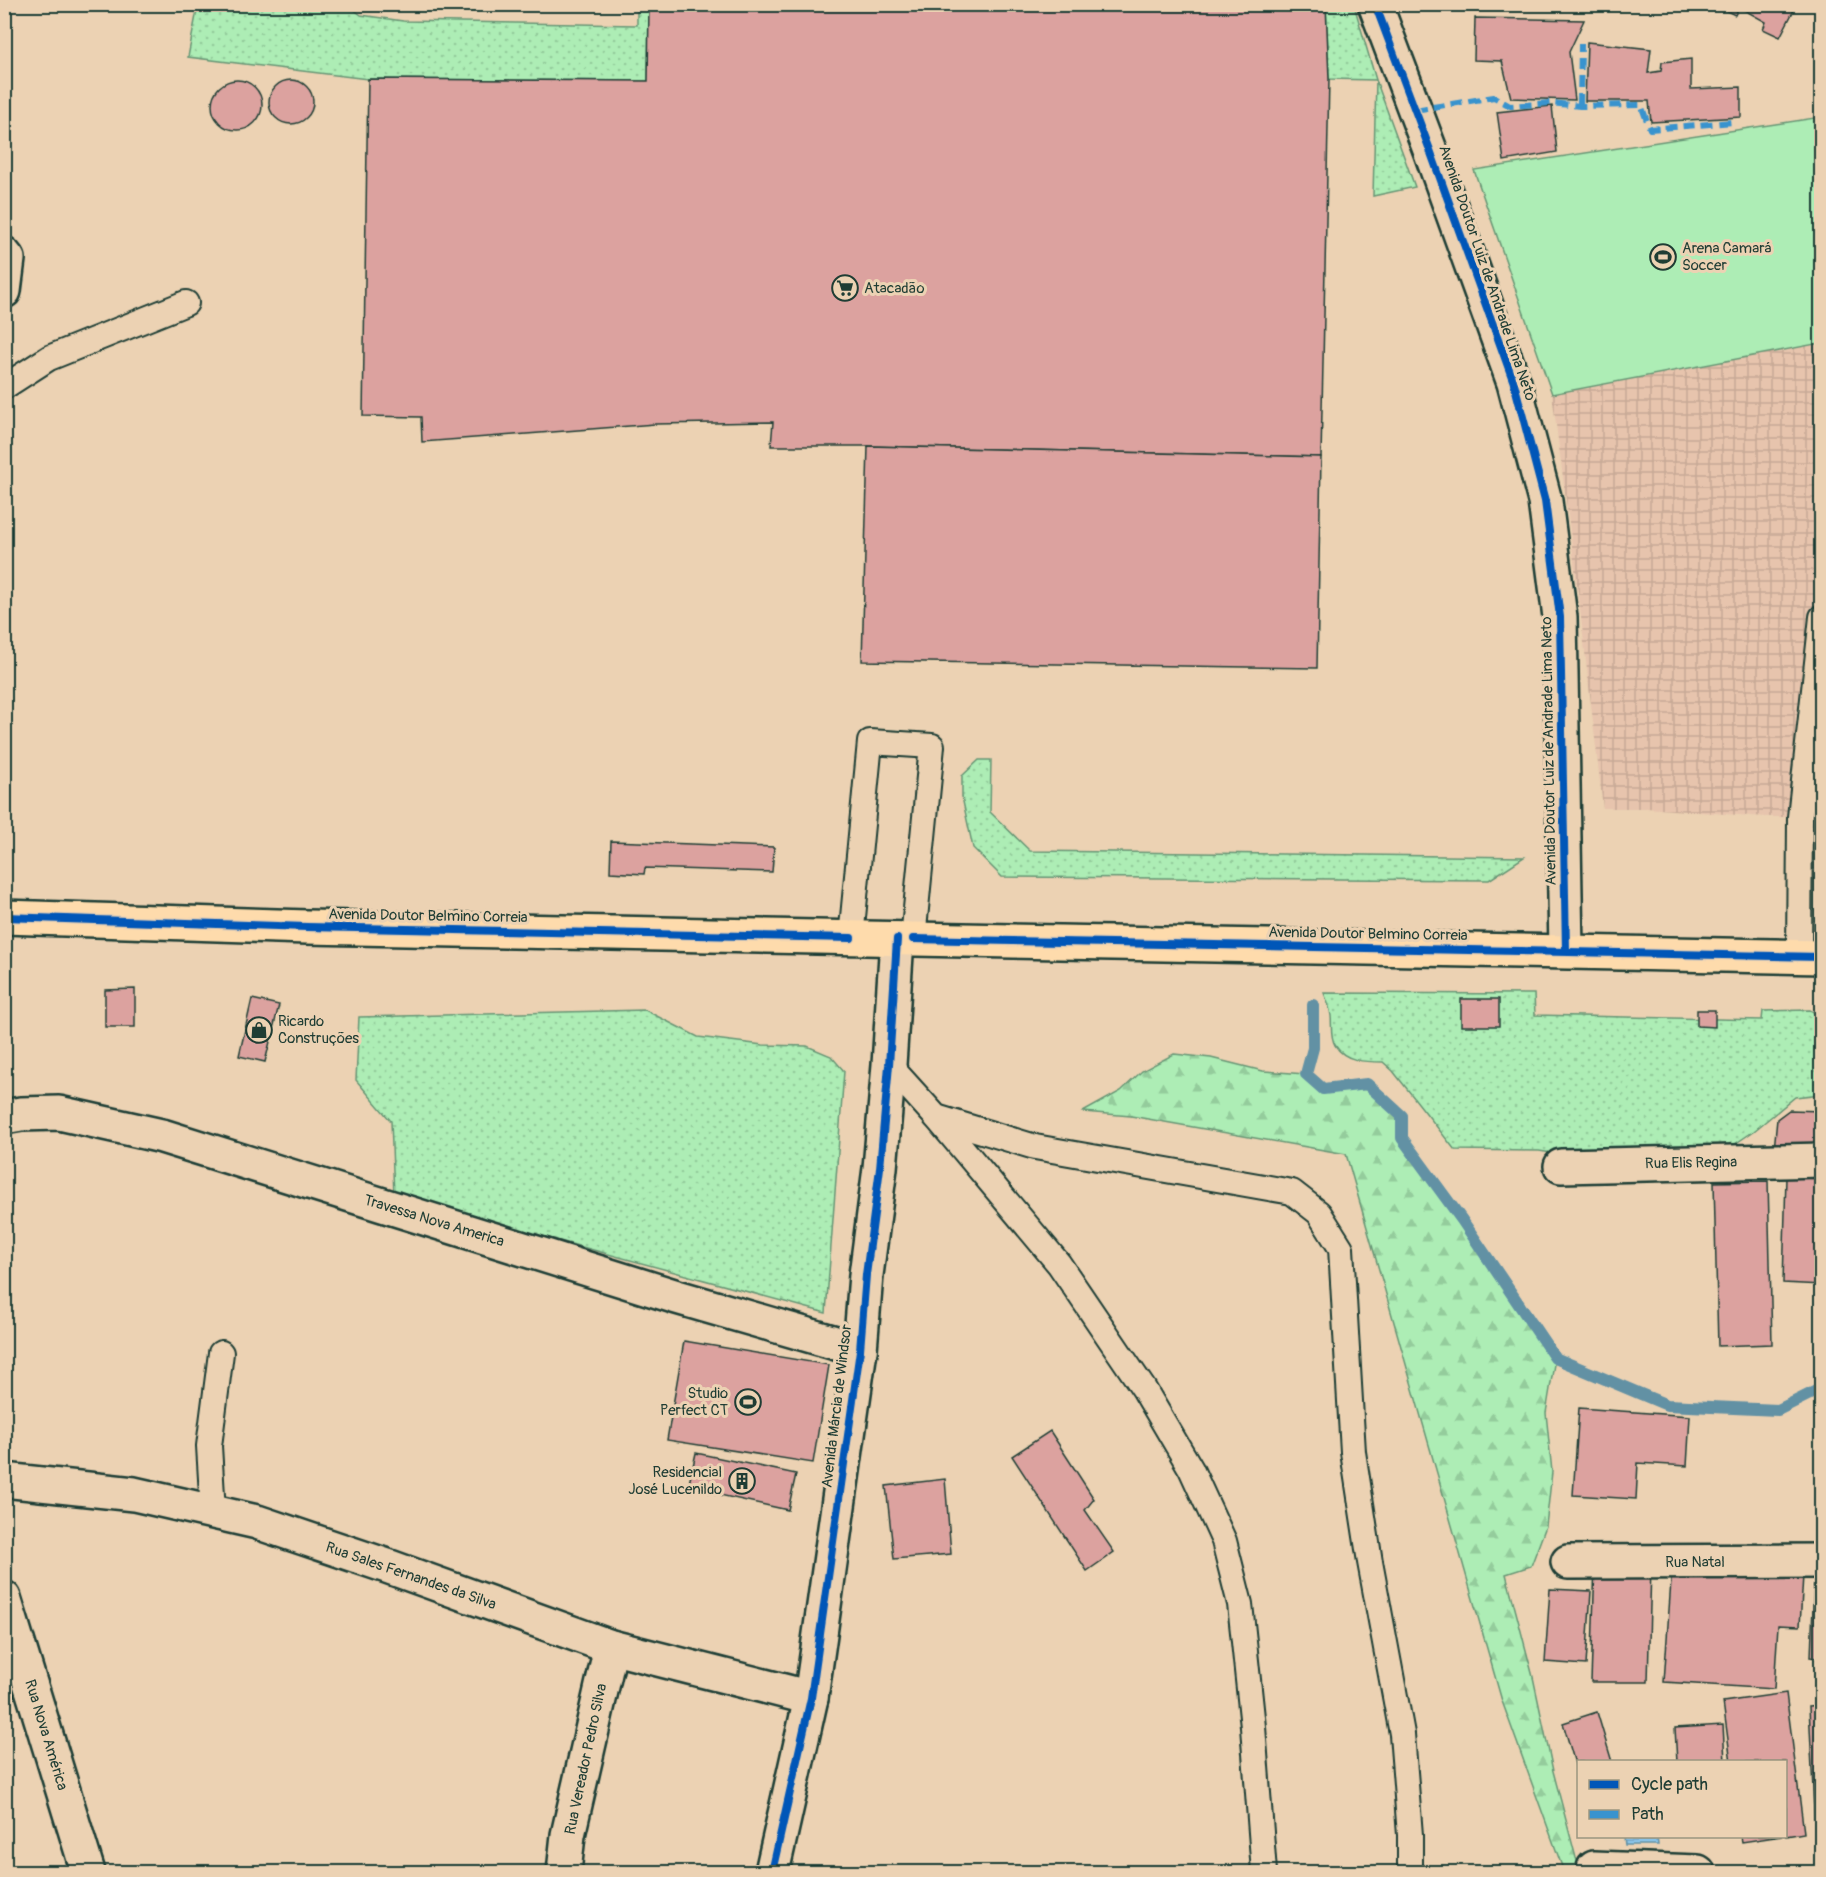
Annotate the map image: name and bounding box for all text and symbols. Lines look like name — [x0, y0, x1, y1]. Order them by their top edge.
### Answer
street label: Avenida Doutor Luiz de Andrade Lima Neto — [1434, 143, 1540, 403]
place label: Arena Camará Soccer — [1682, 239, 1772, 275]
sports icon: Arena Camará Soccer — [1648, 242, 1678, 272]
supermarket icon: Atacadão — [830, 273, 860, 303]
place label: Atacadão — [864, 279, 925, 298]
street label: Avenida Doutor Luiz de Andrade Lima Neto — [1537, 616, 1561, 886]
street label: Avenida Doutor Belmino Correia — [328, 905, 528, 927]
street label: Avenida Doutor Belmino Correia — [1268, 923, 1468, 945]
place label: Ricardo Construções — [278, 1012, 359, 1048]
shop icon: Ricardo Construções — [244, 1015, 274, 1045]
street label: Rua Elis Regina — [1645, 1153, 1737, 1173]
street label: Travessa Nova America — [361, 1191, 507, 1251]
street label: Avenida Márcia de Windsor — [818, 1323, 857, 1489]
place label: Studio Perfect CT — [660, 1384, 728, 1420]
sports icon: Studio Perfect CT — [733, 1387, 763, 1417]
place label: Residencial José Lucenildo — [628, 1463, 722, 1499]
building icon: Residencial José Lucenildo — [727, 1466, 757, 1496]
street label: Rua Sales Fernandes da Silva — [323, 1538, 499, 1614]
street label: Rua Natal — [1665, 1553, 1725, 1572]
street label: Rua Nova América — [20, 1677, 72, 1793]
street label: Rua Vereador Pedro Silva — [561, 1682, 611, 1836]
legend — [1577, 1760, 1787, 1838]
text: Cycle path — [1631, 1773, 1708, 1796]
text: Path — [1631, 1803, 1664, 1826]

